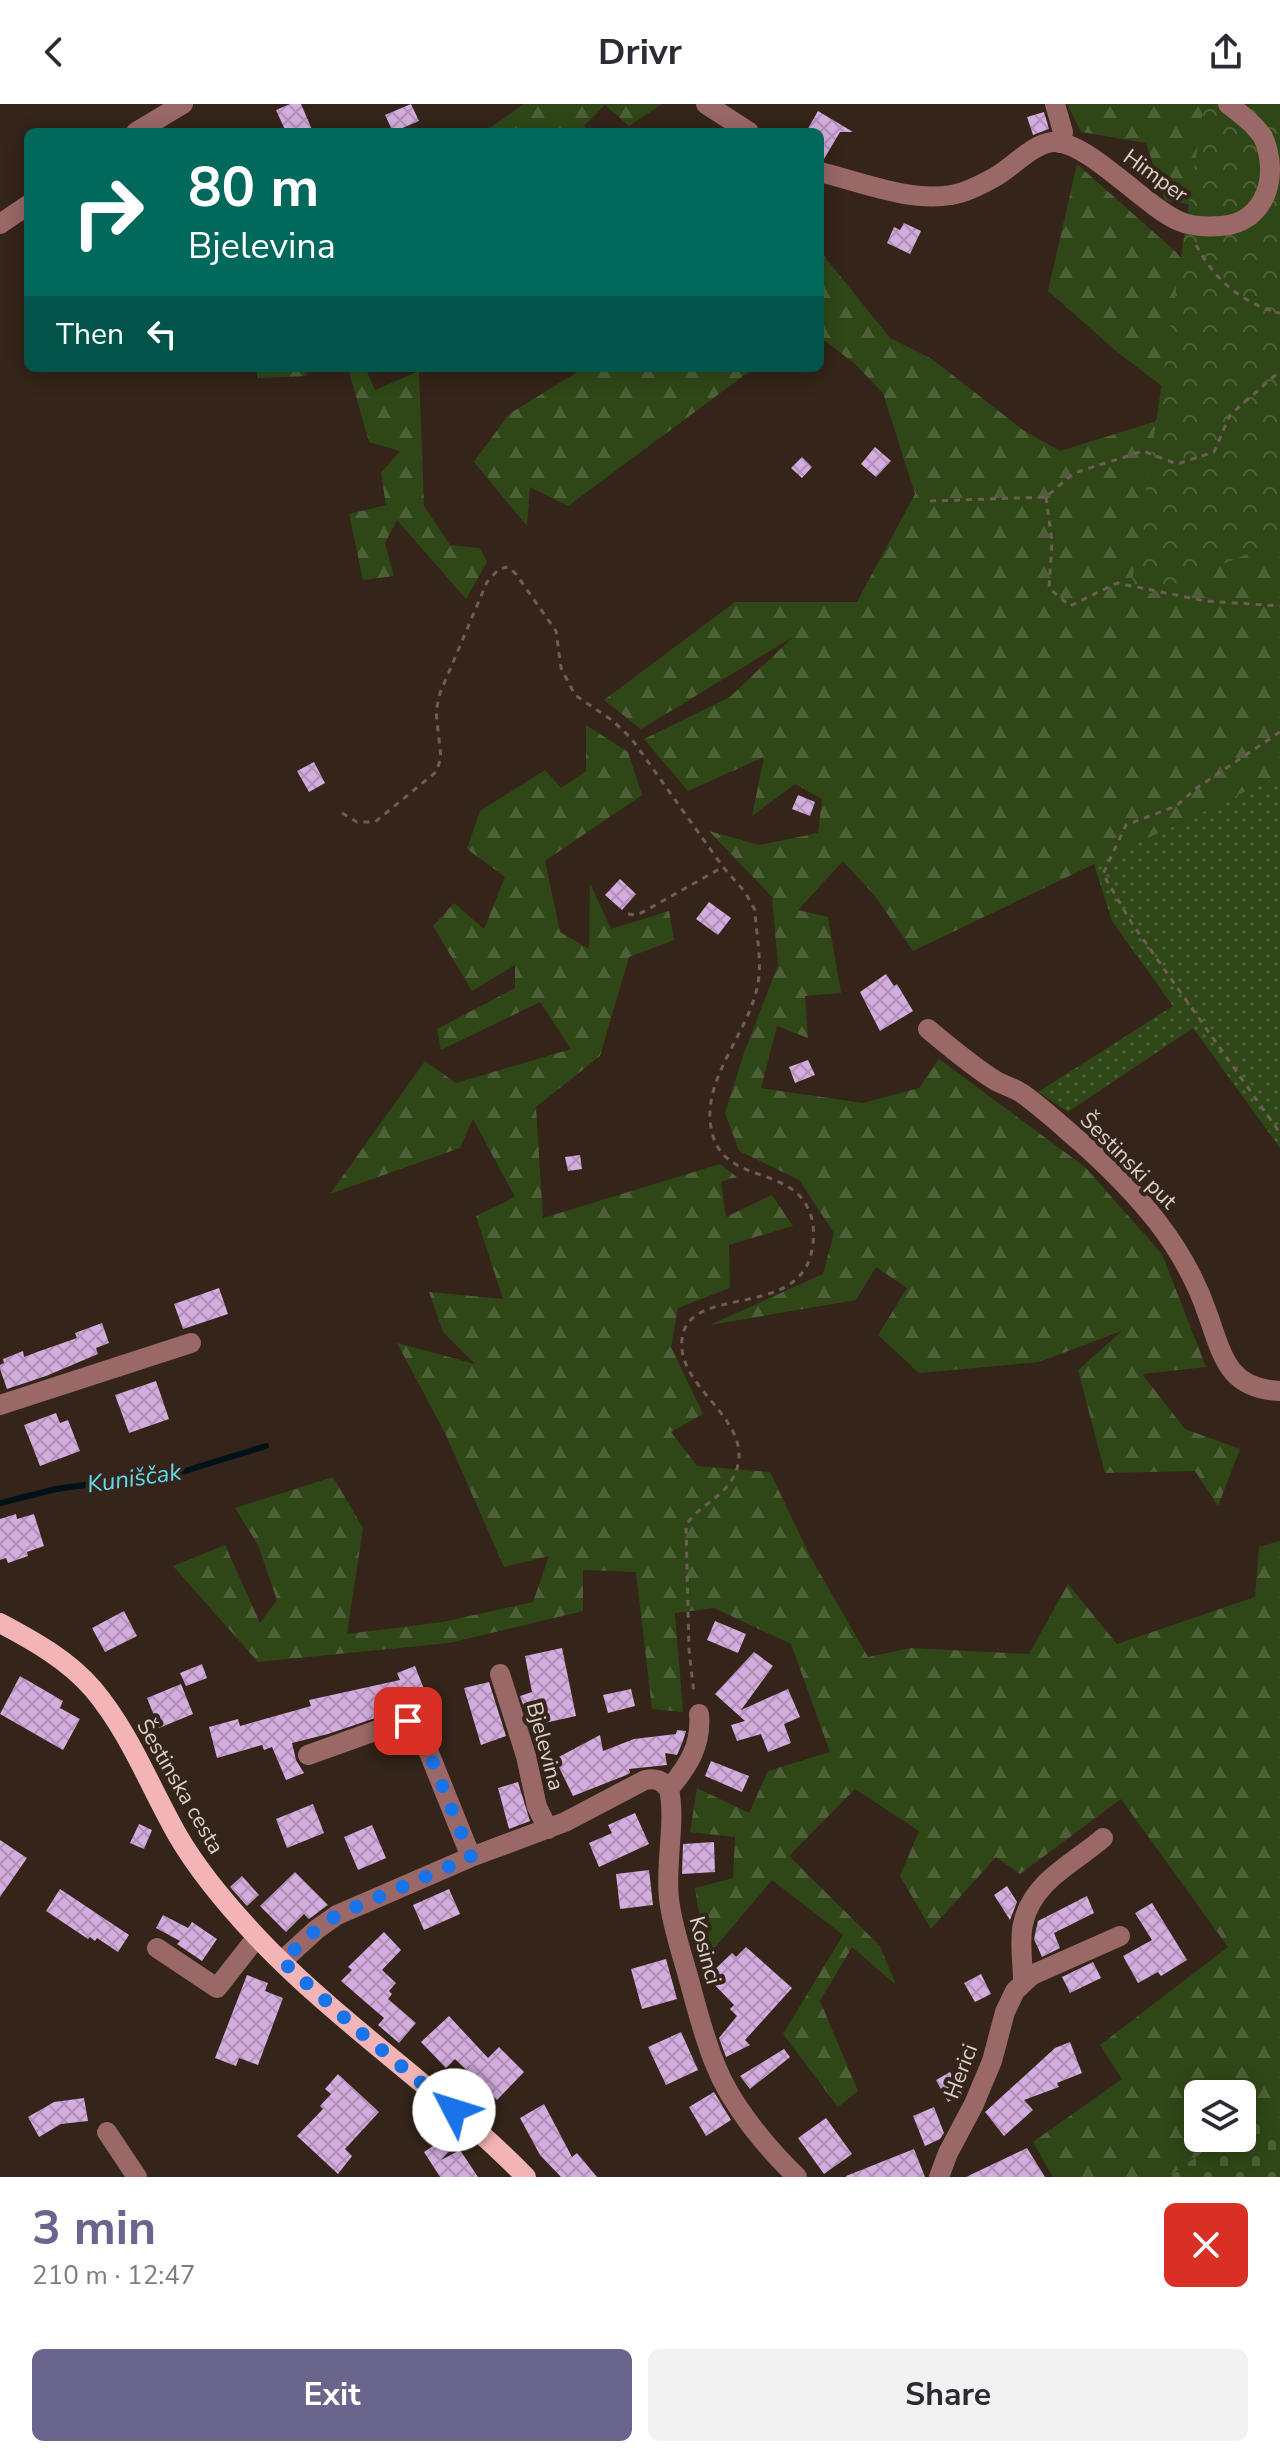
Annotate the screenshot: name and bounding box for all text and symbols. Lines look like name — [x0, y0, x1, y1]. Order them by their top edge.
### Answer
text: Drivr — [598, 28, 682, 77]
icon: back — [32, 30, 76, 74]
icon: share — [1204, 30, 1248, 74]
street label: Himper — [1117, 142, 1194, 209]
text: 80 m — [188, 149, 319, 226]
icon: right — [56, 160, 160, 264]
text: Bjelevina — [188, 222, 336, 271]
icon: left — [140, 312, 184, 356]
text: Then — [56, 314, 124, 355]
street label: Šestinski put — [1073, 1105, 1184, 1216]
water label: Kuniščak — [85, 1455, 184, 1500]
pin — [374, 1687, 442, 1755]
icon: arrive — [386, 1699, 430, 1743]
street label: Bjelevina — [519, 1699, 571, 1794]
street label: Šestinska cesta — [129, 1713, 231, 1860]
street label: Kosinci — [682, 1913, 728, 1988]
street label: Herici — [937, 2040, 985, 2103]
position arrow — [412, 2068, 496, 2152]
map controls — [1184, 2080, 1256, 2152]
button: layers — [1184, 2080, 1256, 2152]
text: 3 min — [32, 2195, 156, 2261]
button: close — [1164, 2203, 1248, 2287]
text: 210 m · 12:47 — [32, 2258, 195, 2293]
button: Exit — [32, 2349, 632, 2441]
button: Share — [648, 2349, 1248, 2441]

